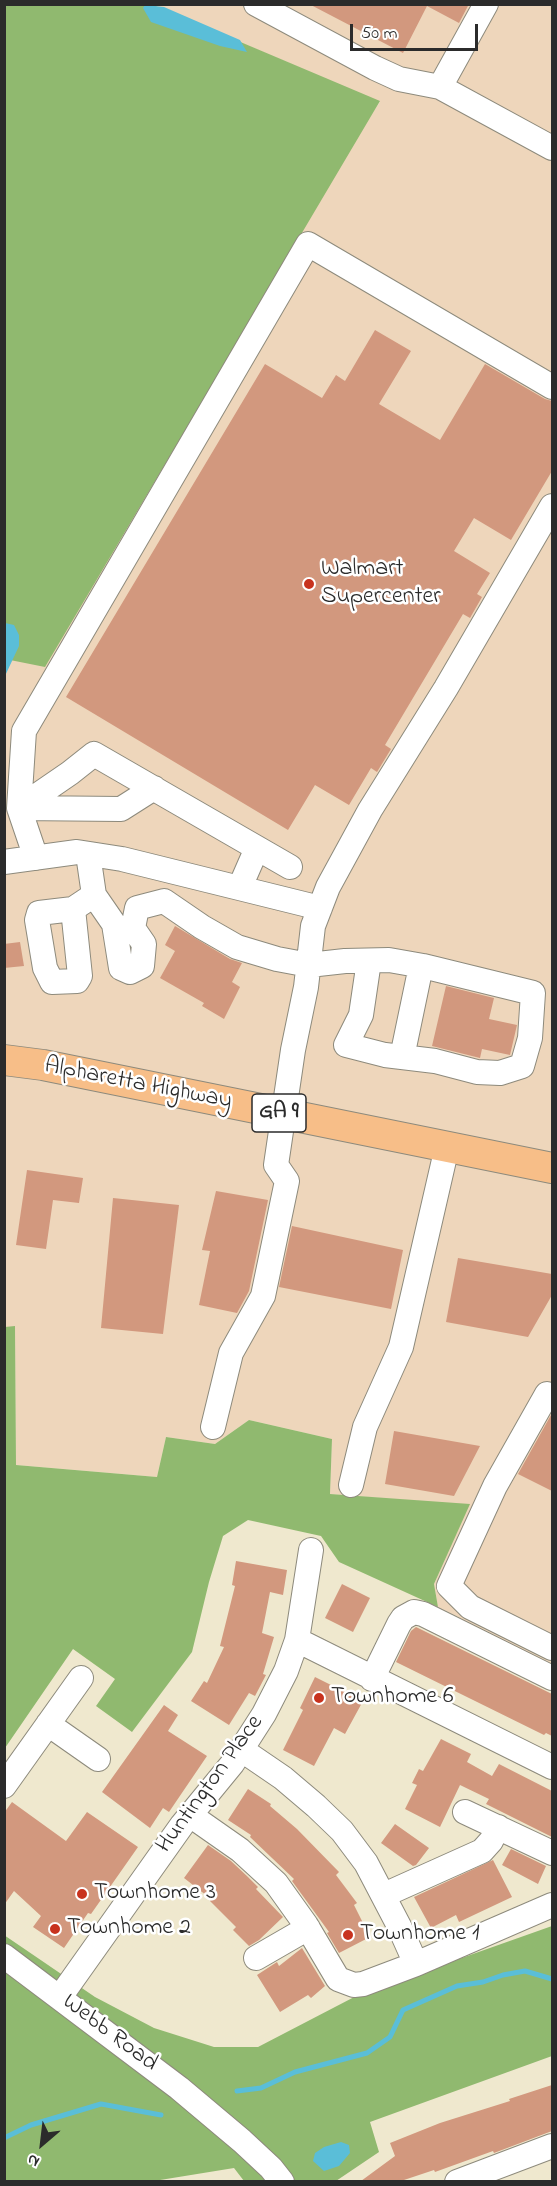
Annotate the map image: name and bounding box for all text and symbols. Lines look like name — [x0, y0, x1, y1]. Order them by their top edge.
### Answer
scale bar — [353, 12, 480, 50]
text: 50 m — [361, 21, 398, 47]
place label: Walmart Supercenter — [321, 556, 441, 612]
marker: Walmart Supercenter — [302, 577, 316, 591]
street label: Alpharetta Highway — [42, 1053, 234, 1117]
road number: GA 9 — [252, 1094, 306, 1132]
place label: Townhome 6 — [331, 1684, 454, 1712]
marker: Townhome 6 — [312, 1691, 326, 1705]
street label: Huntington Place — [151, 1710, 271, 1860]
place label: Townhome 3 — [94, 1880, 216, 1908]
marker: Townhome 3 — [75, 1887, 89, 1901]
place label: Townhome 2 — [67, 1915, 191, 1943]
place label: Townhome 1 — [360, 1921, 480, 1949]
marker: Townhome 2 — [48, 1922, 62, 1936]
marker: Townhome 1 — [341, 1928, 355, 1942]
street label: Webb Road — [56, 1989, 162, 2079]
north arrow — [12, 2114, 72, 2174]
text: N — [23, 2147, 44, 2173]

